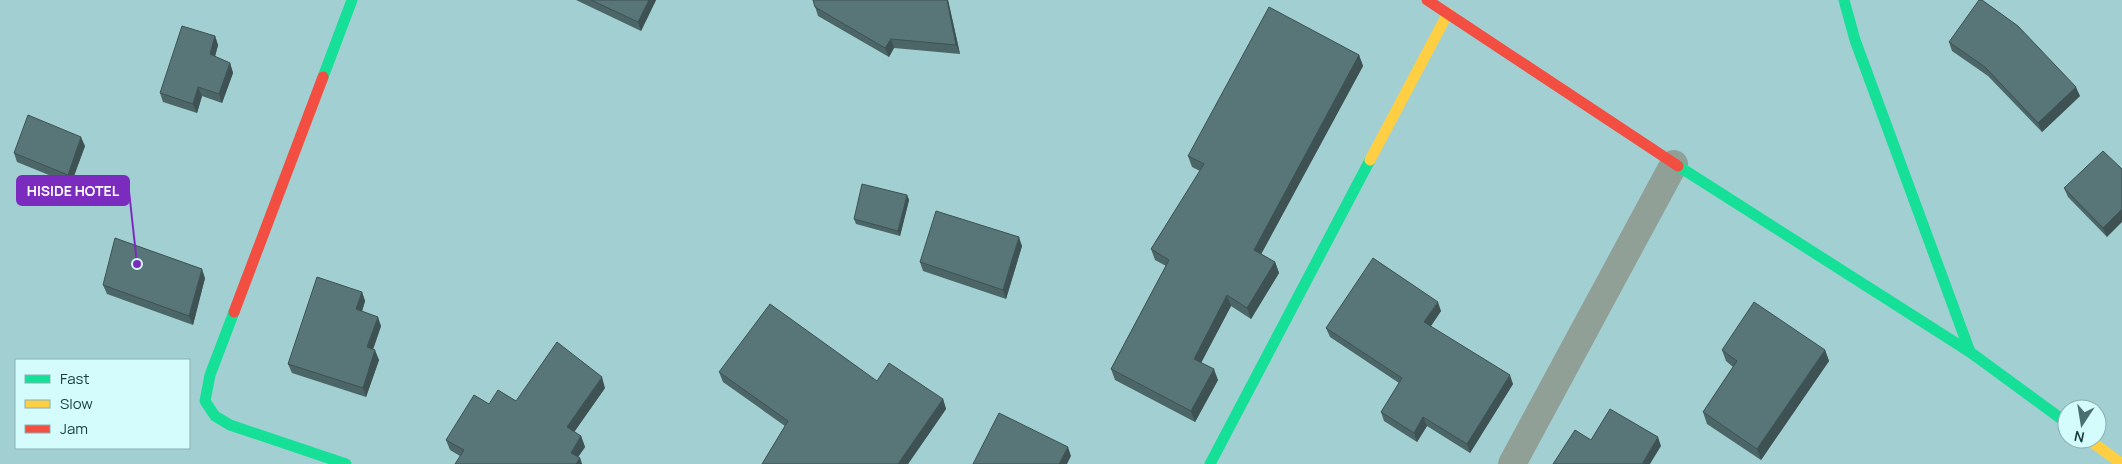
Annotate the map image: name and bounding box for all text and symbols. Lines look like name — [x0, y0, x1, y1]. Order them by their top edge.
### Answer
callout: HISIDE HOTEL — [17, 176, 129, 205]
text: HISIDE HOTEL — [27, 181, 120, 200]
legend — [15, 359, 190, 449]
text: Fast — [60, 368, 89, 389]
text: Slow — [60, 393, 93, 414]
north arrow — [2057, 399, 2107, 449]
text: Jam — [60, 418, 88, 439]
text: N — [2072, 427, 2086, 448]

